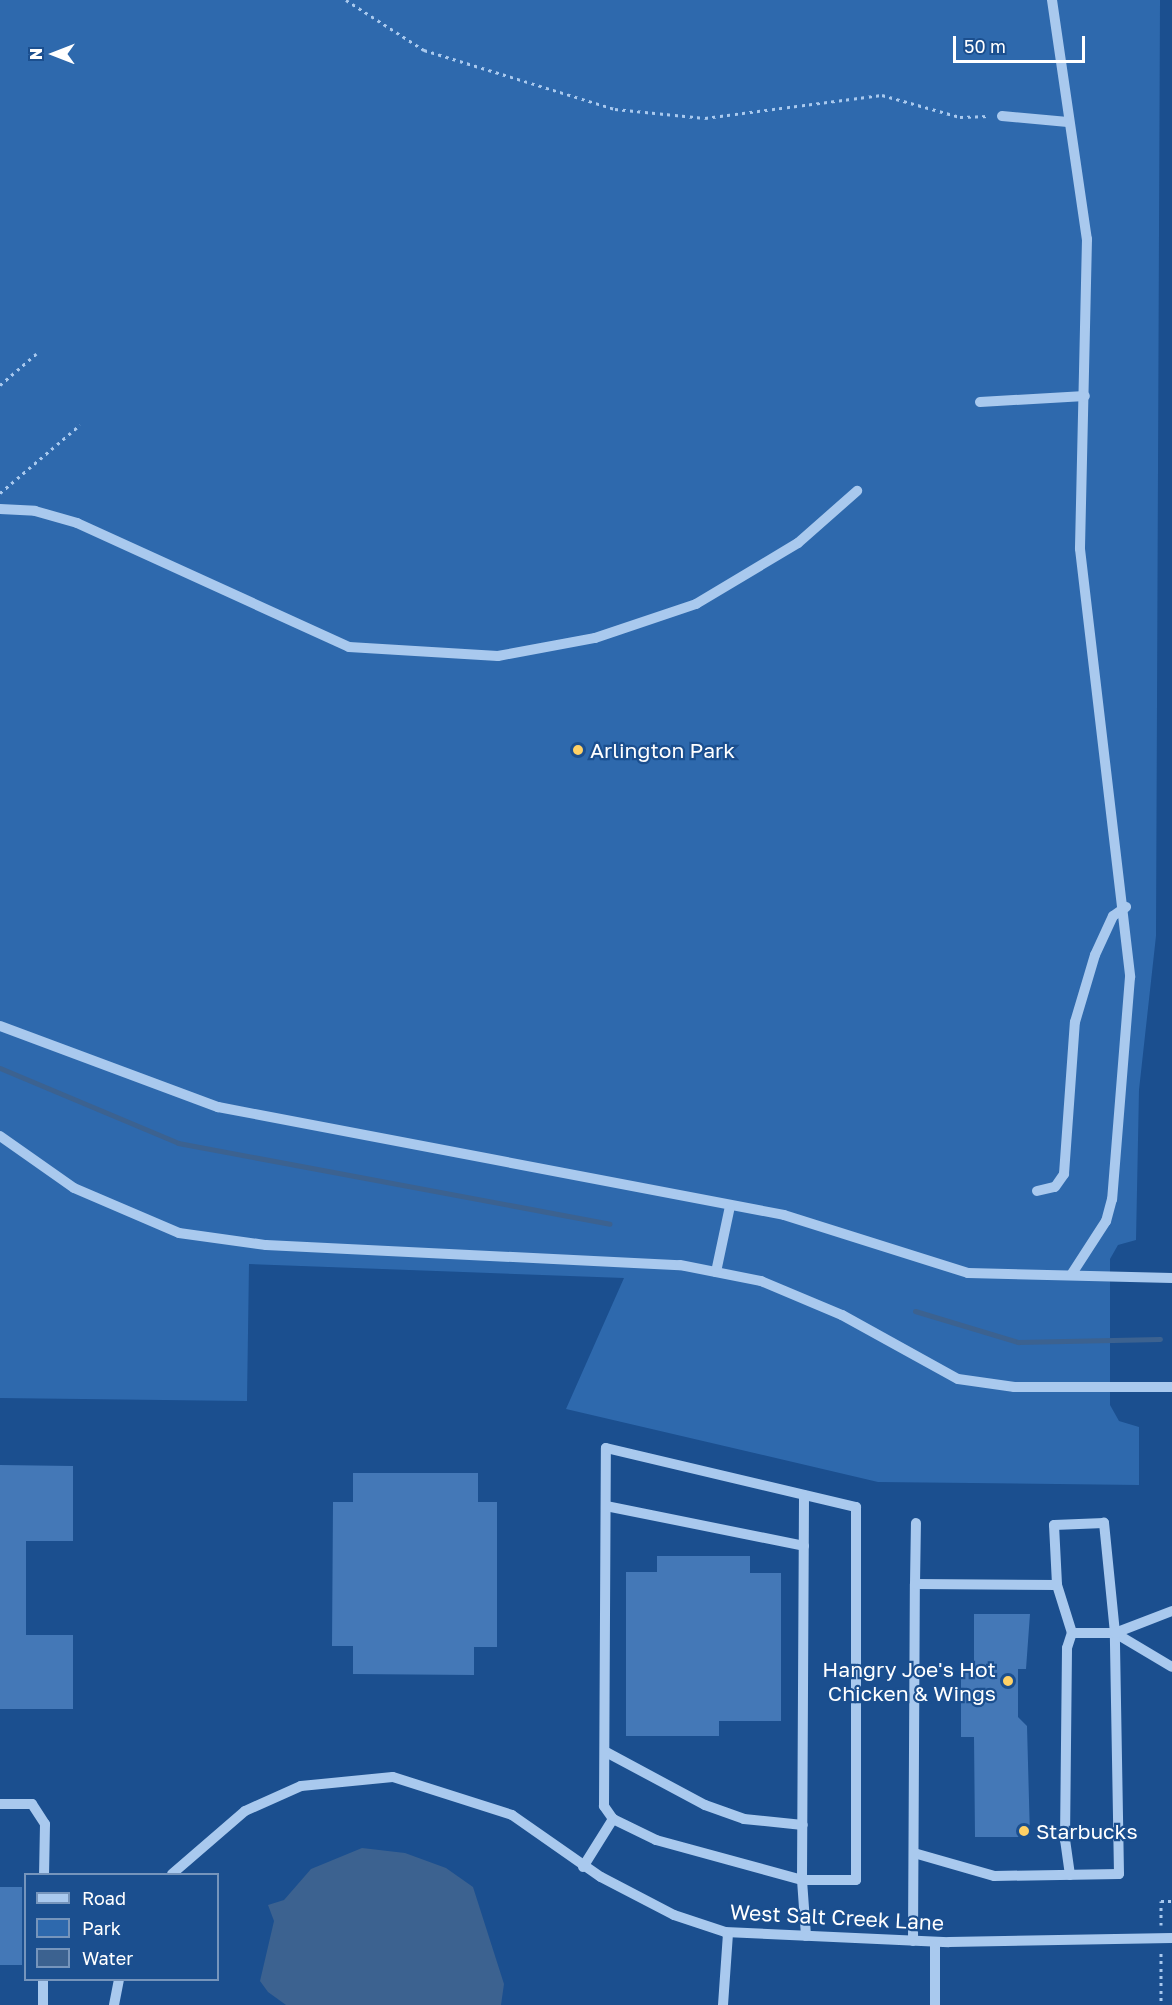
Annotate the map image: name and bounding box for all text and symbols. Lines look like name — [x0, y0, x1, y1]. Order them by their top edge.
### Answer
north arrow — [24, 24, 84, 84]
scale bar — [956, 24, 1088, 62]
text: 50 m — [964, 35, 1006, 57]
text: N — [26, 48, 46, 60]
place label: Arlington Park — [590, 737, 735, 763]
marker: Arlington Park — [571, 743, 585, 757]
place label: Hangry Joe's Hot Chicken & Wings — [822, 1656, 996, 1706]
marker: Hangry Joe's Hot Chicken & Wings — [1001, 1674, 1015, 1688]
place label: Starbucks — [1036, 1818, 1138, 1844]
marker: Starbucks — [1017, 1824, 1031, 1838]
legend — [24, 1873, 219, 1981]
text: Road — [82, 1887, 126, 1909]
street label: West Salt Creek Lane — [729, 1899, 945, 1935]
text: Park — [82, 1917, 121, 1939]
text: Water — [82, 1947, 133, 1969]

